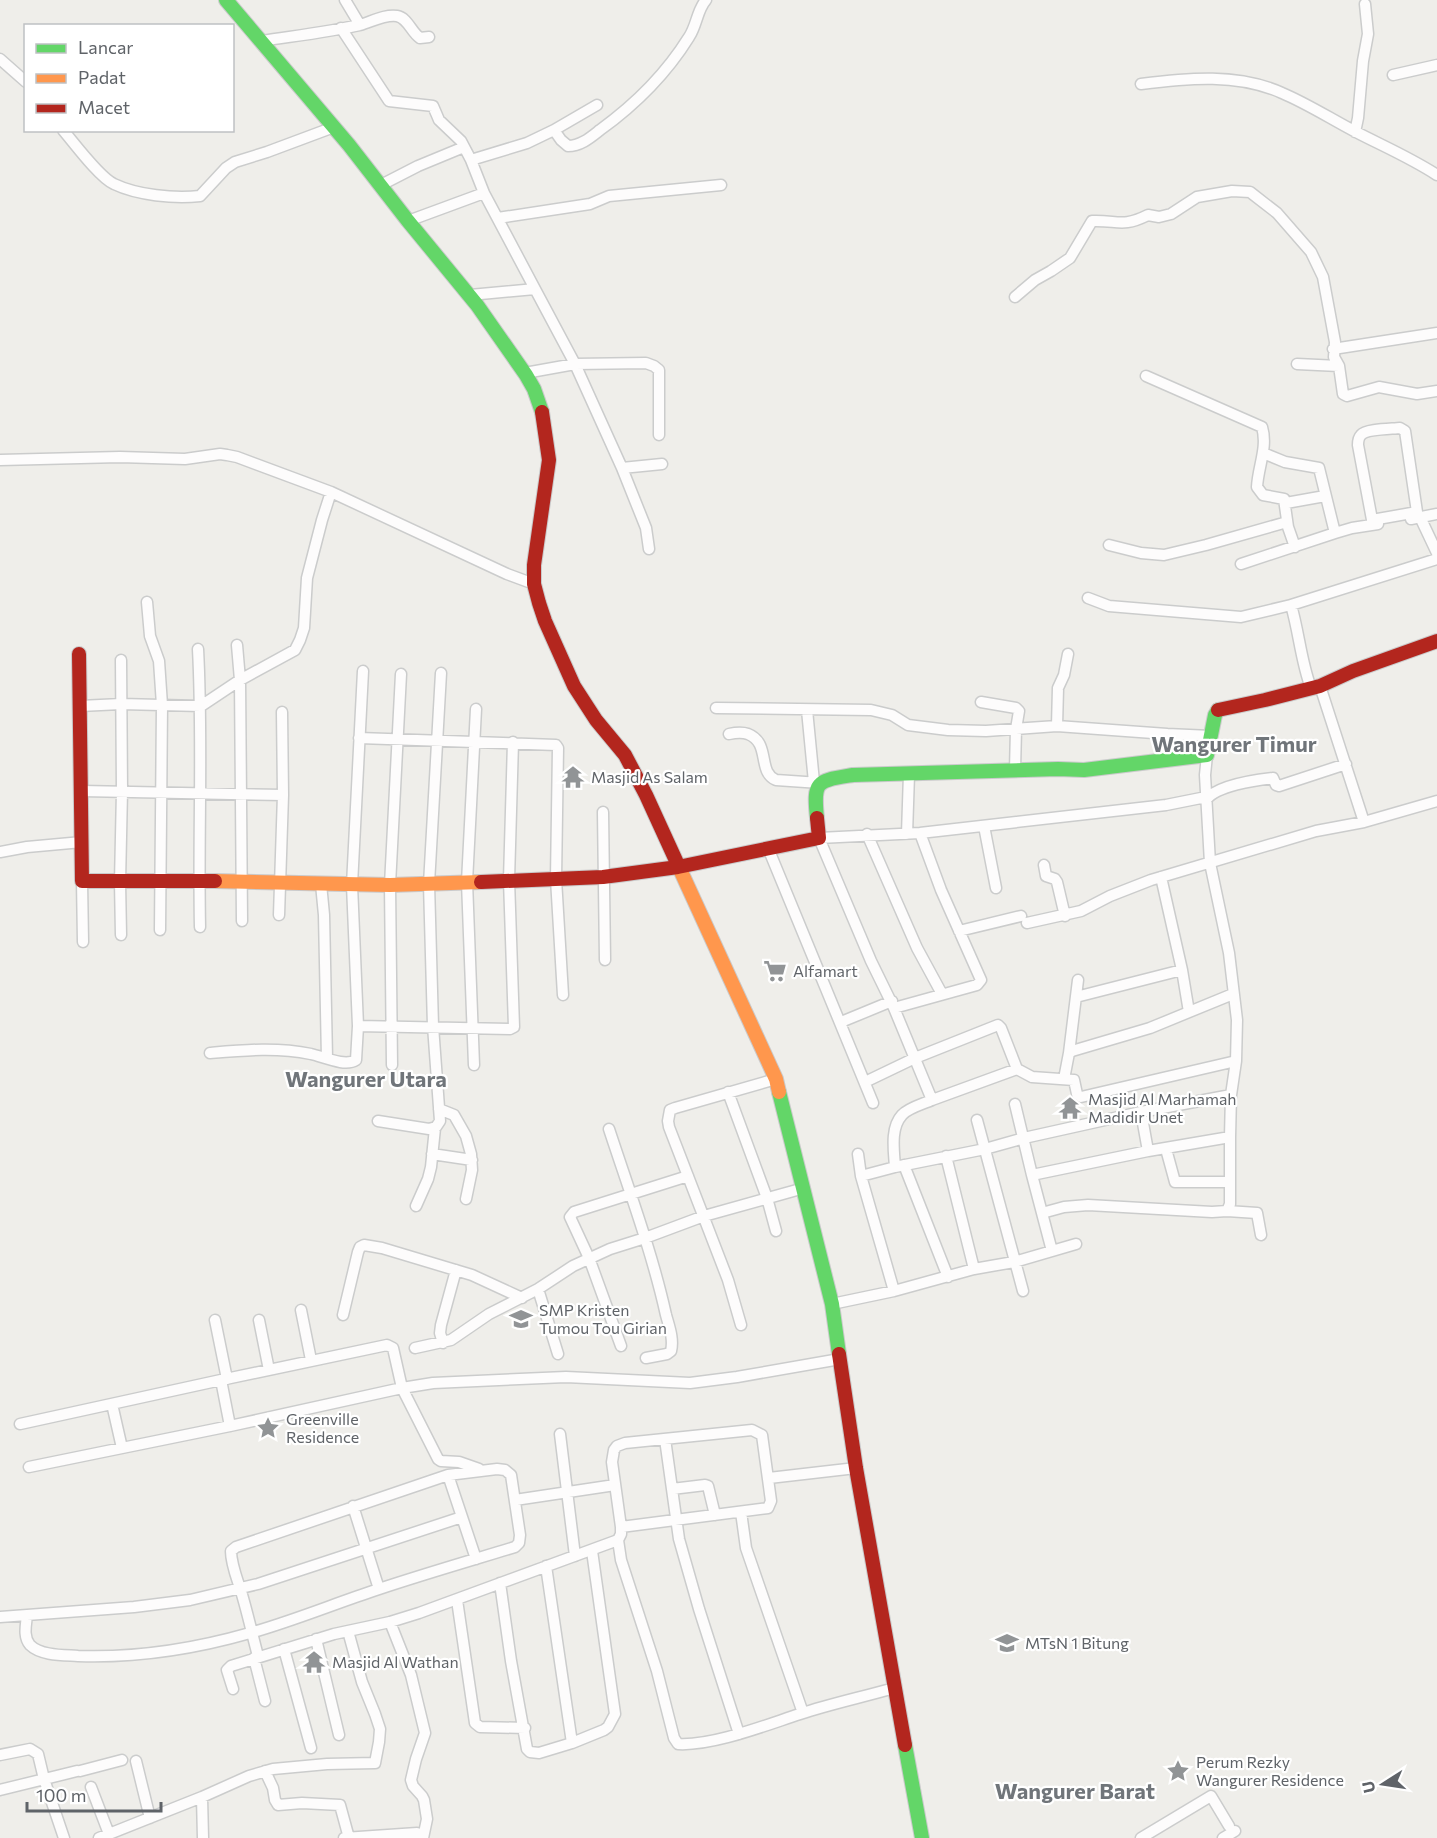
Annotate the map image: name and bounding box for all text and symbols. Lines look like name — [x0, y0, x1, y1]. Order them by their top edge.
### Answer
legend — [24, 24, 234, 132]
text: Lancar — [78, 36, 134, 58]
text: Padat — [78, 66, 126, 88]
text: Macet — [78, 96, 130, 118]
district label: Wangurer Timur — [1151, 730, 1317, 757]
temple icon: Masjid As Salam — [560, 764, 586, 790]
place label: Masjid As Salam — [591, 767, 708, 786]
supermarket icon: Alfamart — [762, 958, 788, 984]
place label: Alfamart — [793, 961, 858, 980]
district label: Wangurer Utara — [285, 1065, 447, 1092]
place label: Masjid Al Marhamah Madidir Unet — [1088, 1089, 1236, 1126]
temple icon: Masjid Al Marhamah Madidir Unet — [1057, 1095, 1083, 1121]
place label: SMP Kristen Tumou Tou Girian — [539, 1300, 667, 1337]
school or university icon: SMP Kristen Tumou Tou Girian — [508, 1306, 534, 1332]
place label: Greenville Residence — [286, 1409, 359, 1446]
place icon: Greenville Residence — [255, 1415, 281, 1441]
school or university icon: MTsN 1 Bitung — [994, 1630, 1020, 1656]
place label: MTsN 1 Bitung — [1025, 1633, 1129, 1652]
temple icon: Masjid Al Wathan — [301, 1649, 327, 1675]
place label: Masjid Al Wathan — [332, 1652, 459, 1671]
place label: Perum Rezky Wangurer Residence — [1196, 1752, 1344, 1789]
north arrow — [1353, 1754, 1413, 1814]
place icon: Perum Rezky Wangurer Residence — [1165, 1758, 1191, 1784]
scale bar — [27, 1775, 160, 1813]
district label: Wangurer Barat — [995, 1777, 1155, 1804]
text: U — [1357, 1780, 1378, 1795]
text: 100 m — [36, 1784, 86, 1806]

